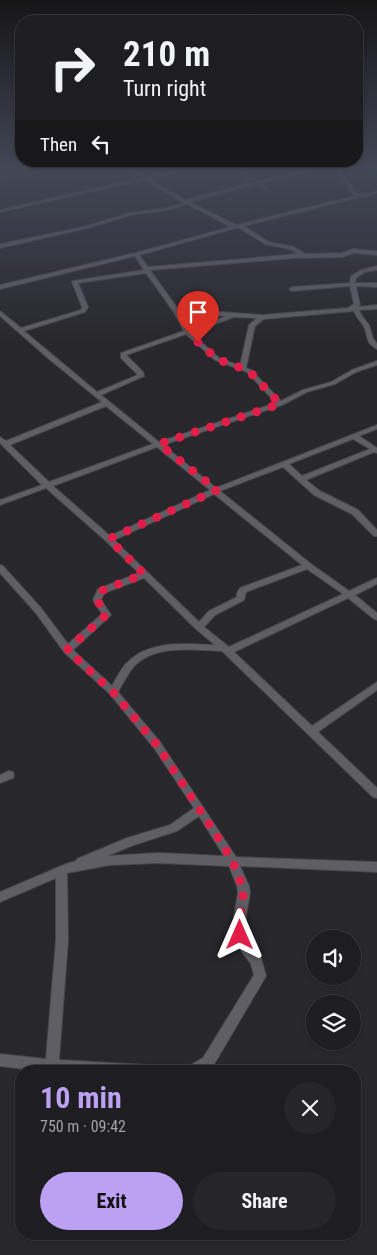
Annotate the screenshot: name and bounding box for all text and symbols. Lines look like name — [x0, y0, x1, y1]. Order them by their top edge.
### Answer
text: 210 m — [123, 34, 210, 75]
icon: right — [40, 35, 105, 100]
text: Turn right — [123, 76, 206, 101]
icon: left — [87, 130, 115, 158]
text: Then — [40, 133, 77, 156]
pin — [177, 291, 219, 342]
icon: arrive — [184, 298, 212, 326]
position arrow — [213, 908, 265, 960]
map controls — [306, 930, 361, 1050]
button: sound — [306, 930, 361, 985]
button: layers — [306, 995, 361, 1050]
text: 10 min — [40, 1080, 122, 1115]
button: close — [284, 1082, 336, 1134]
text: 750 m · 09:42 — [40, 1117, 126, 1136]
button: Exit — [40, 1172, 183, 1230]
button: Share — [193, 1172, 336, 1230]

